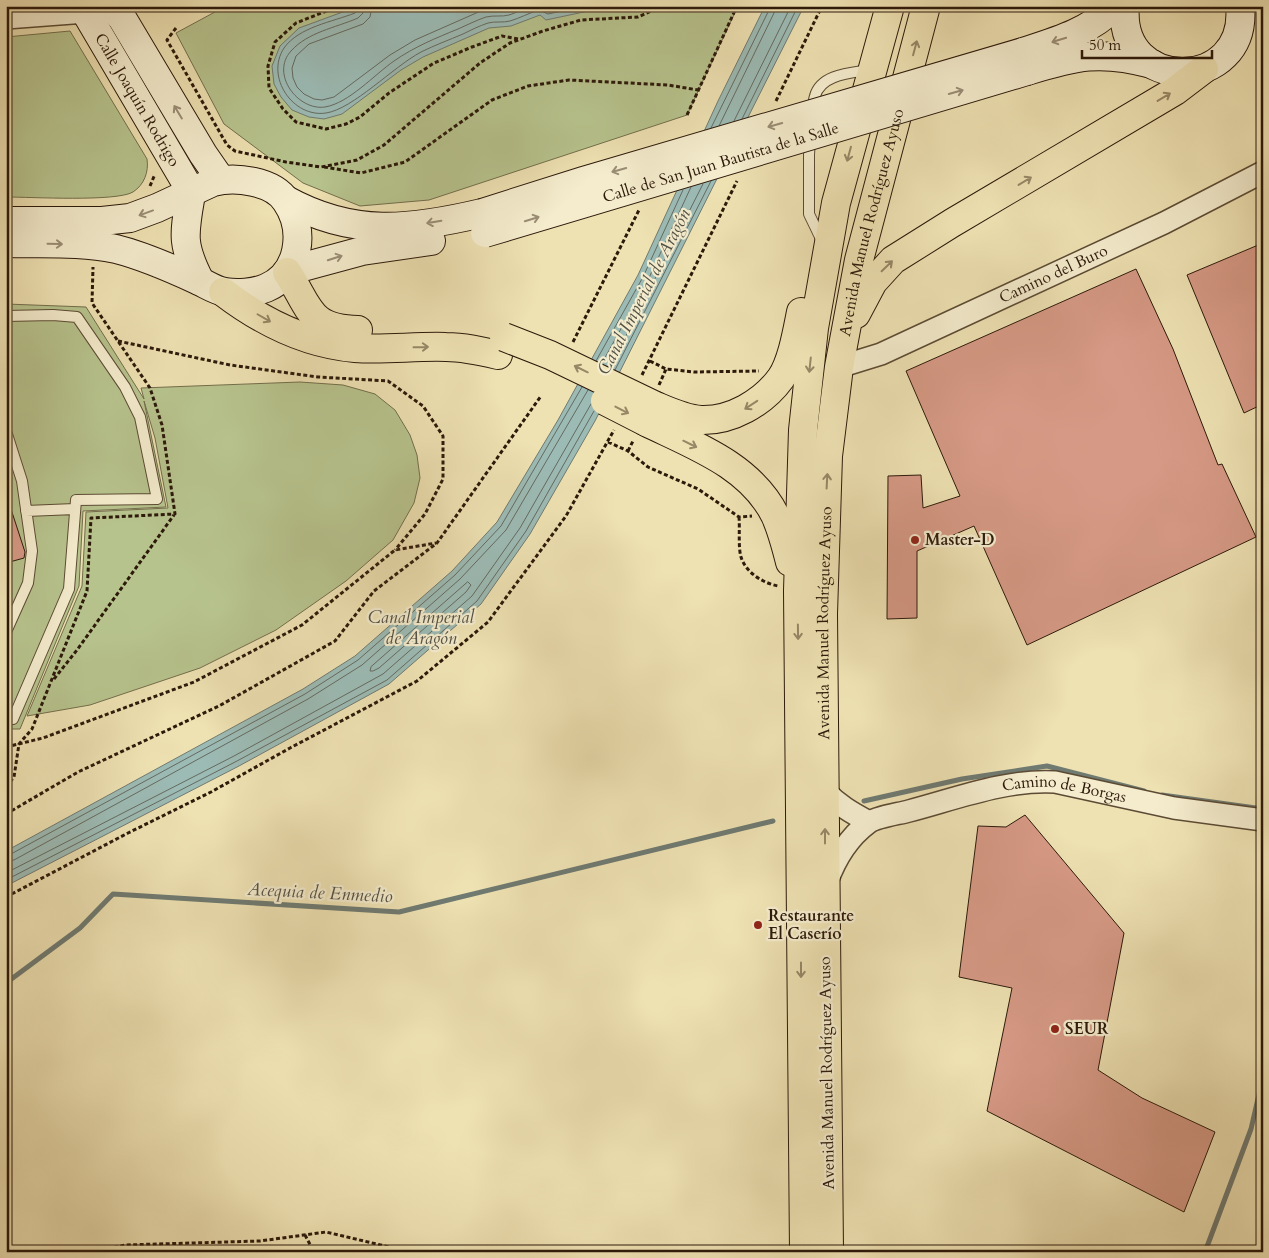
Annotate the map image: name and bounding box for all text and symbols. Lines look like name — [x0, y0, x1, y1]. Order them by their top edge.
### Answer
scale bar — [1082, 28, 1212, 60]
street label: Calle Joaquín Rodrigo — [89, 29, 185, 171]
text: 50 m — [1089, 35, 1121, 55]
one-way arrow — [1051, 36, 1067, 46]
one-way arrow — [910, 40, 920, 56]
one-way arrow — [947, 87, 963, 97]
one-way arrow — [1157, 92, 1171, 102]
one-way arrow — [172, 105, 182, 119]
street label: Avenida Manuel Rodríguez Ayuso — [834, 106, 910, 338]
street label: Calle de San Juan Bautista de la Salle — [600, 117, 841, 208]
one-way arrow — [767, 120, 783, 130]
one-way arrow — [844, 146, 854, 162]
one-way arrow — [611, 166, 627, 176]
one-way arrow — [1017, 175, 1031, 185]
water label: Canal Imperial de Aragón — [591, 205, 697, 379]
one-way arrow — [138, 209, 154, 218]
one-way arrow — [523, 213, 539, 223]
one-way arrow — [427, 218, 443, 228]
one-way arrow — [46, 239, 63, 249]
street label: Camino del Buro — [995, 239, 1112, 309]
one-way arrow — [327, 252, 343, 262]
one-way arrow — [881, 260, 893, 272]
one-way arrow — [257, 314, 271, 324]
one-way arrow — [413, 342, 429, 352]
one-way arrow — [805, 357, 815, 373]
one-way arrow — [574, 364, 589, 374]
one-way arrow — [744, 399, 758, 410]
one-way arrow — [615, 405, 630, 415]
one-way arrow — [682, 440, 697, 449]
one-way arrow — [823, 473, 832, 489]
street label: Avenida Manuel Rodríguez Ayuso — [812, 506, 837, 740]
place label: Master-D — [925, 529, 995, 551]
marker: Master-D — [909, 534, 921, 546]
water label: Canal Imperial de Aragón — [368, 605, 475, 651]
one-way arrow — [793, 624, 803, 640]
street label: Camino de Borgas — [1000, 771, 1128, 808]
one-way arrow — [820, 828, 830, 844]
water label: Acequia de Enmedio — [246, 877, 393, 909]
place label: Restaurante El Caserío — [768, 905, 854, 945]
marker: Restaurante El Caserío — [752, 919, 764, 931]
street label: Avenida Manuel Rodríguez Ayuso — [814, 956, 840, 1190]
one-way arrow — [796, 962, 806, 978]
place label: SEUR — [1065, 1018, 1109, 1040]
marker: SEUR — [1049, 1023, 1061, 1035]

